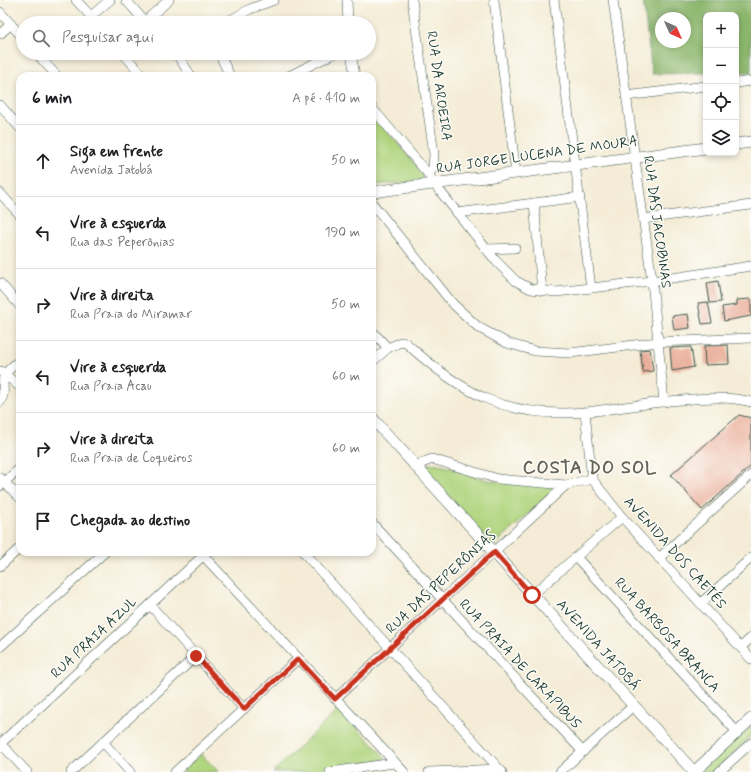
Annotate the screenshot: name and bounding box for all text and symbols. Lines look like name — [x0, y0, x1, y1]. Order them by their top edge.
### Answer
north arrow — [655, 12, 691, 48]
map controls — [703, 12, 739, 156]
button: + — [703, 12, 739, 48]
search box — [16, 16, 376, 60]
icon: search — [30, 27, 52, 49]
text: Pesquisar aqui — [62, 28, 154, 48]
street label: RUA DA AROEIRA — [422, 30, 456, 142]
button: − — [703, 48, 739, 84]
button: locate — [703, 84, 739, 120]
text: 6 min — [32, 87, 72, 109]
text: A pé · 410 m — [292, 90, 360, 107]
button: layers — [703, 120, 739, 156]
street label: RUA JORGE LUCENA DE MOURA — [435, 132, 639, 178]
text: Siga em frente — [70, 142, 163, 162]
icon: ahead — [32, 150, 54, 172]
text: 50 m — [331, 152, 360, 169]
street label: RUA DAS JACOBINAS — [639, 155, 675, 290]
text: Avenida Jatobá — [70, 162, 153, 179]
text: Vire à esquerda — [70, 214, 166, 234]
icon: left — [32, 222, 54, 244]
text: 190 m — [325, 224, 360, 241]
text: Rua das Peperônias — [70, 234, 174, 251]
text: Vire à direita — [70, 286, 154, 306]
icon: right — [32, 294, 54, 316]
text: 50 m — [331, 296, 360, 313]
text: Rua Praia do Miramar — [70, 306, 192, 323]
text: Vire à esquerda — [70, 358, 166, 378]
icon: left — [32, 366, 54, 388]
text: 60 m — [332, 368, 360, 385]
text: Rua Praia Acau — [70, 378, 152, 395]
text: Vire à direita — [70, 430, 154, 450]
icon: right — [32, 438, 54, 460]
text: 60 m — [332, 440, 360, 457]
text: Rua Praia de Coqueiros — [70, 450, 192, 467]
district label: COSTA DO SOL — [523, 456, 657, 480]
street label: AVENIDA DOS CAETÉS — [620, 493, 730, 613]
icon: arrive — [32, 510, 54, 532]
text: Chegada ao destino — [70, 511, 190, 531]
street label: RUA DAS PEPERÔNIAS — [382, 526, 500, 638]
street label: RUA BARBOSA BRANCA — [611, 574, 723, 696]
route start — [523, 586, 541, 604]
street label: RUA PRAIA AZUL — [47, 593, 141, 683]
street label: RUA PRAIA DE CARAPIBUS — [455, 595, 585, 733]
street label: AVENIDA JATOBÁ — [552, 596, 644, 694]
route end — [187, 647, 205, 665]

